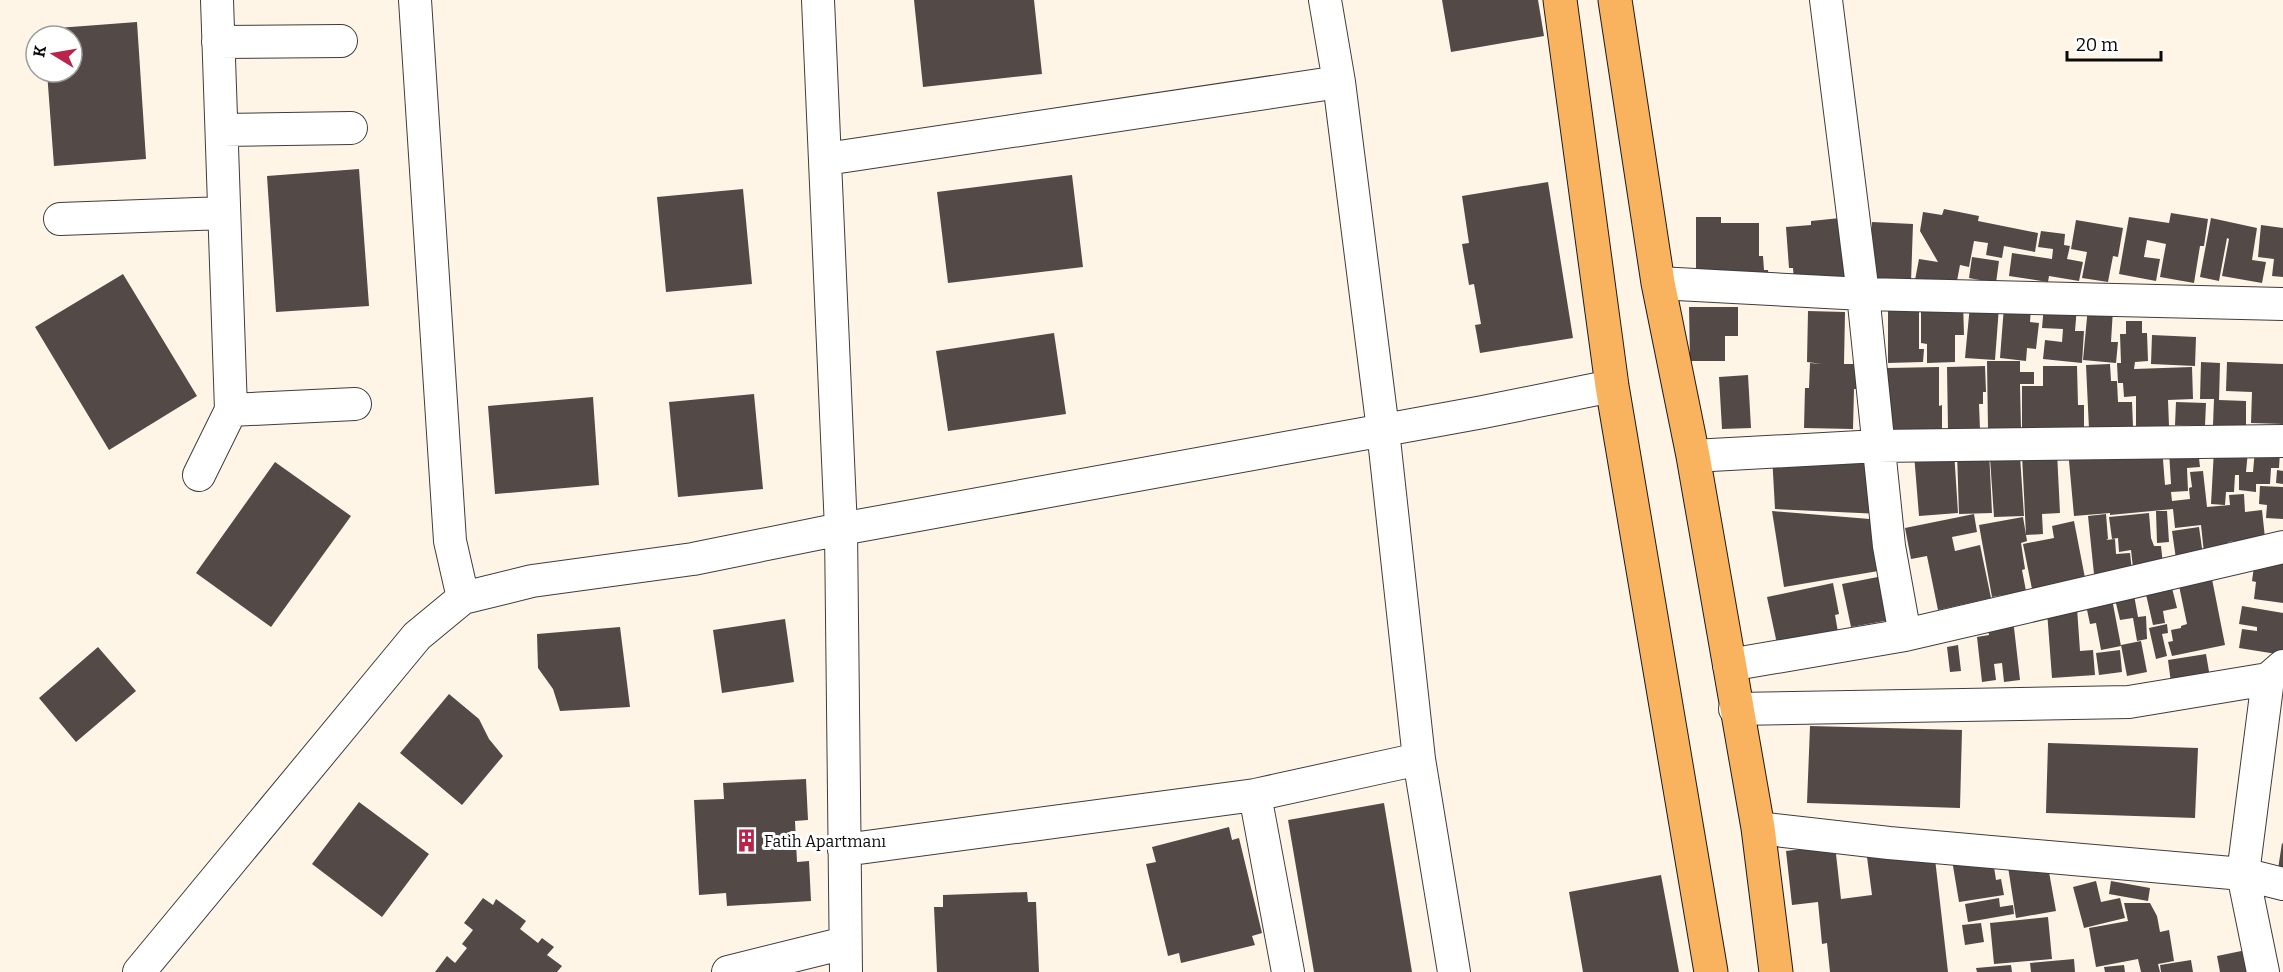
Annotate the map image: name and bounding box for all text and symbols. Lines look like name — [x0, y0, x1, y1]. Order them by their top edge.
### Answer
north arrow — [24, 24, 84, 84]
scale bar — [2067, 24, 2162, 62]
text: 20 m — [2076, 34, 2118, 56]
text: K — [29, 43, 50, 59]
building icon: Fatih Apartmanı — [733, 828, 759, 854]
place label: Fatih Apartmanı — [764, 832, 886, 851]

